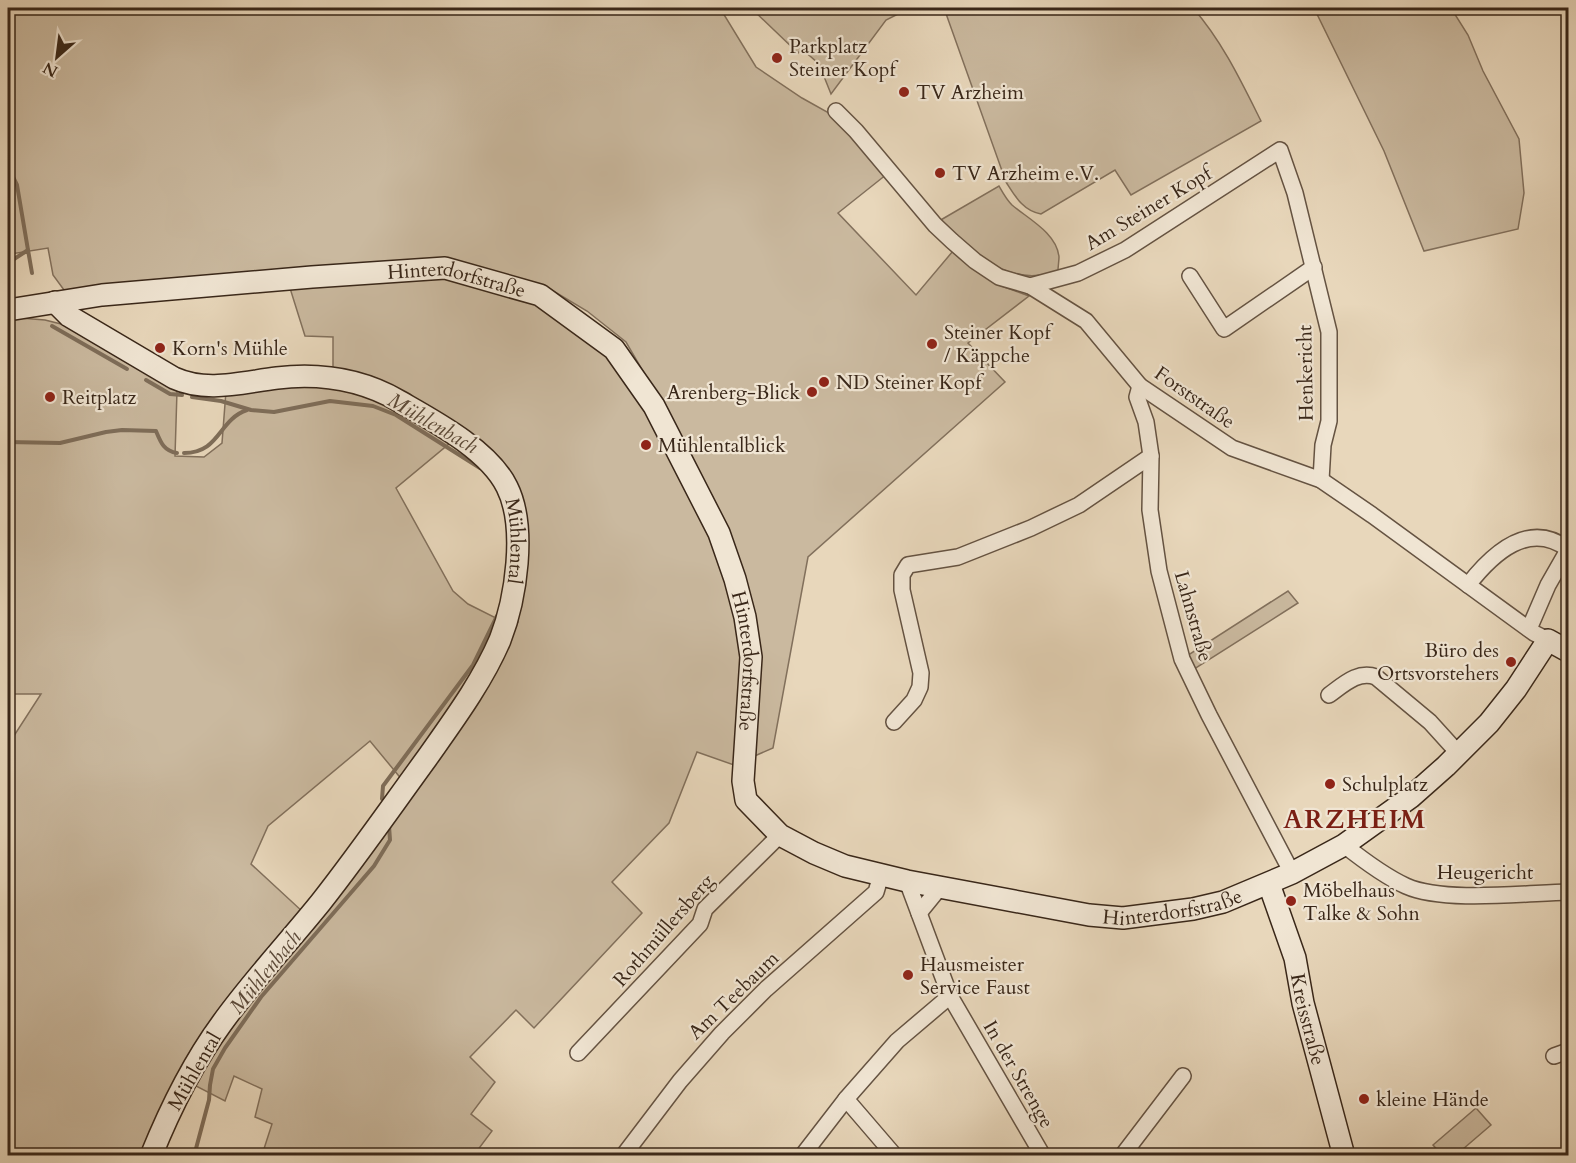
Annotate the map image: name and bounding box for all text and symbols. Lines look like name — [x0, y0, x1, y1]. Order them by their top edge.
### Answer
north arrow — [27, 27, 87, 87]
place label: Parkplatz Steiner Kopf — [789, 33, 898, 83]
marker: Parkplatz Steiner Kopf — [770, 51, 784, 65]
text: N — [39, 56, 62, 82]
place label: TV Arzheim — [916, 79, 1024, 106]
marker: TV Arzheim — [897, 85, 911, 99]
street label: Am Steiner Kopf — [1080, 159, 1219, 257]
place label: TV Arzheim e.V. — [952, 160, 1099, 187]
marker: TV Arzheim e.V. — [933, 166, 947, 180]
street label: Hinterdorfstraße — [386, 255, 529, 304]
place label: Steiner Kopf / Käppche — [944, 319, 1053, 369]
street label: Henkericht — [1291, 324, 1320, 421]
place label: Korn's Mühle — [172, 335, 288, 362]
marker: Steiner Kopf / Käppche — [925, 337, 939, 351]
marker: Korn's Mühle — [153, 341, 167, 355]
street label: Forststraße — [1149, 360, 1240, 435]
place label: ND Steiner Kopf — [836, 369, 984, 396]
marker: ND Steiner Kopf — [817, 375, 831, 389]
place label: Arenberg-Blick — [667, 379, 800, 406]
place label: Reitplatz — [62, 384, 137, 411]
marker: Arenberg-Blick — [805, 385, 819, 399]
water label: Mühlenbach — [382, 386, 483, 461]
marker: Reitplatz — [43, 390, 57, 404]
place label: Mühlentalblick — [658, 432, 786, 459]
marker: Mühlentalblick — [639, 438, 653, 452]
street label: Mühlental — [498, 495, 531, 586]
street label: Lahnstraße — [1168, 568, 1219, 665]
street label: Hinterdorfstraße — [725, 588, 764, 732]
place label: Büro des Ortsvorstehers — [1377, 637, 1499, 687]
marker: Büro des Ortsvorstehers — [1504, 655, 1518, 669]
place label: Schulplatz — [1342, 771, 1428, 798]
marker: Schulplatz — [1323, 777, 1337, 791]
district label: ARZHEIM — [1283, 802, 1427, 837]
street label: Heugericht — [1437, 859, 1534, 886]
street label: Rothmüllersberg — [607, 868, 720, 993]
place label: Möbelhaus Talke & Sohn — [1303, 877, 1421, 927]
street label: Hinterdorfstraße — [1101, 882, 1246, 932]
marker: Möbelhaus Talke & Sohn — [1284, 894, 1298, 908]
water label: Mühlenbach — [223, 924, 308, 1020]
street label: Am Teebaum — [682, 945, 785, 1046]
place label: Hausmeister Service Faust — [920, 951, 1030, 1001]
marker: Hausmeister Service Faust — [901, 968, 915, 982]
street label: Kreisstraße — [1284, 971, 1332, 1068]
street label: In der Strenge — [977, 1015, 1060, 1133]
street label: Mühlental — [161, 1027, 228, 1115]
place label: kleine Hände — [1376, 1086, 1489, 1113]
marker: kleine Hände — [1357, 1092, 1371, 1106]

